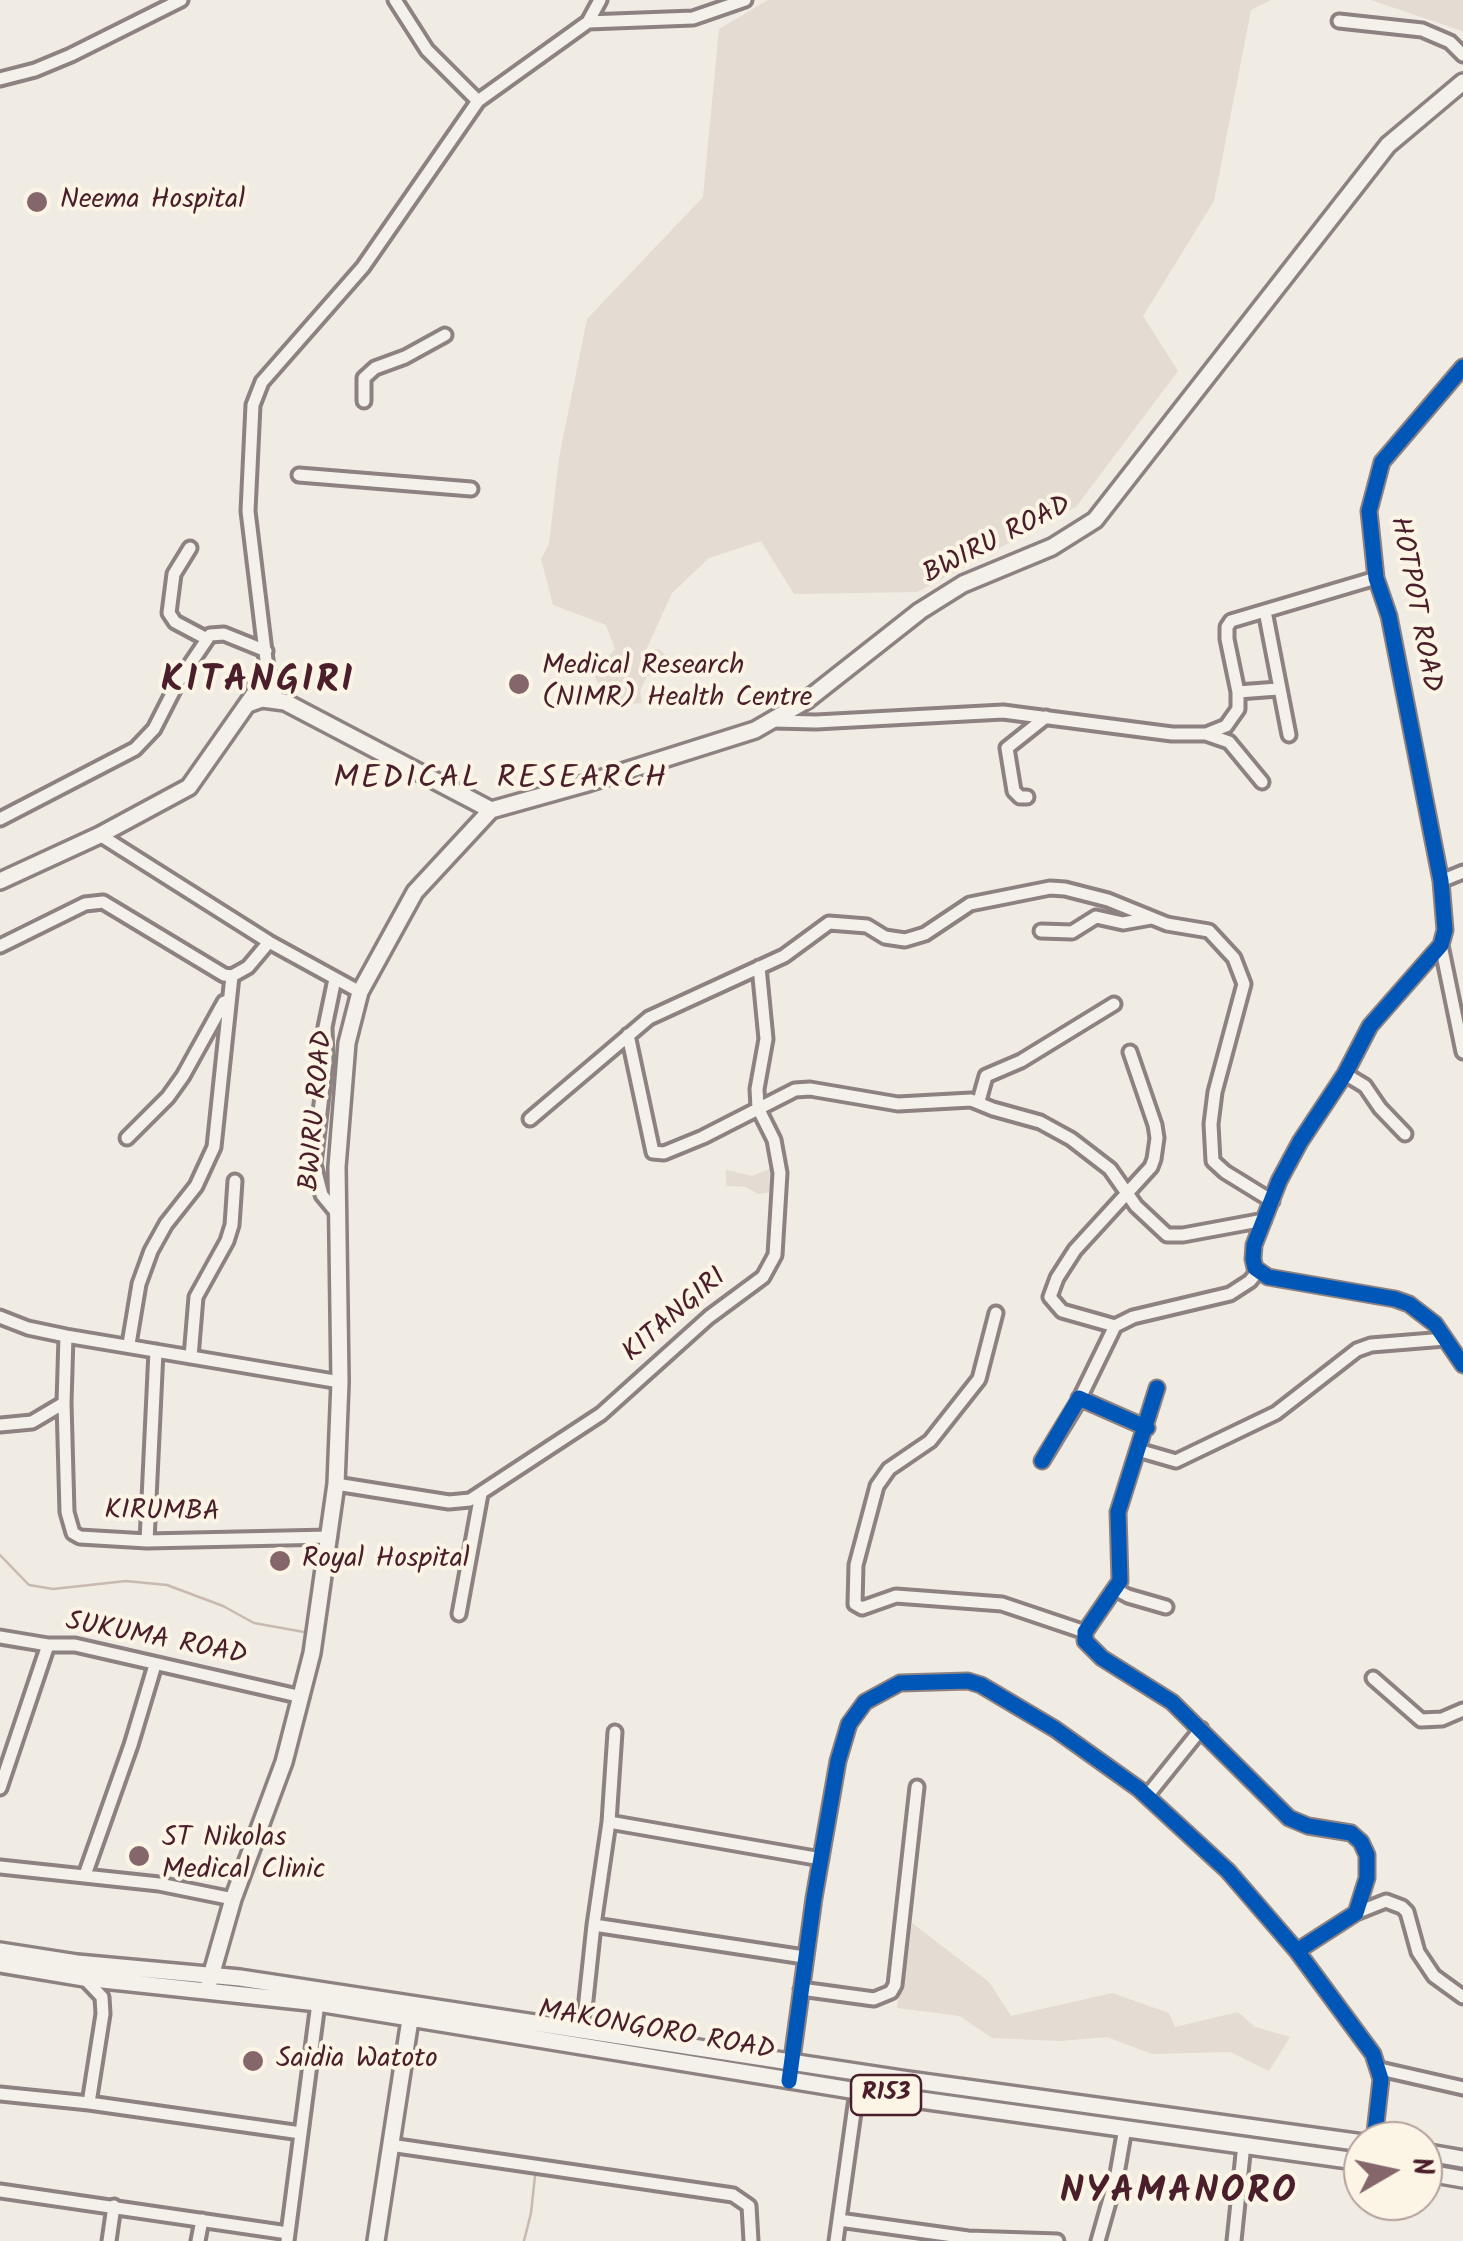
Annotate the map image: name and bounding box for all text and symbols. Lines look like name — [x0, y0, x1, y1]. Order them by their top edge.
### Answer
place label: Neema Hospital — [60, 185, 245, 219]
marker: Neema Hospital — [24, 189, 50, 215]
street label: BWIRU ROAD — [918, 490, 1078, 594]
street label: HOTPOT ROAD — [1380, 514, 1446, 696]
place label: Medical Research (NIMR) Health Centre — [542, 651, 812, 717]
district label: KITANGIRI — [161, 662, 355, 708]
marker: Medical Research (NIMR) Health Centre — [506, 671, 532, 697]
district label: MEDICAL RESEARCH — [333, 763, 669, 801]
street label: BWIRU ROAD — [295, 1029, 343, 1193]
street label: KITANGIRI — [617, 1263, 735, 1371]
street label: KIRUMBA — [104, 1496, 220, 1532]
place label: Royal Hospital — [302, 1544, 470, 1578]
marker: Royal Hospital — [267, 1548, 293, 1574]
street label: SUKUMA ROAD — [63, 1607, 249, 1675]
place label: ST Nikolas Medical Clinic — [162, 1823, 325, 1889]
marker: ST Nikolas Medical Clinic — [126, 1843, 152, 1869]
street label: MAKONGORO ROAD — [535, 1996, 777, 2070]
place label: Saidia Watoto — [276, 2044, 438, 2078]
marker: Saidia Watoto — [240, 2048, 266, 2074]
road number: R153 — [851, 2075, 921, 2115]
north arrow — [1343, 2121, 1443, 2221]
text: N — [1398, 2154, 1445, 2179]
district label: NYAMANORO — [1060, 2173, 1298, 2219]

